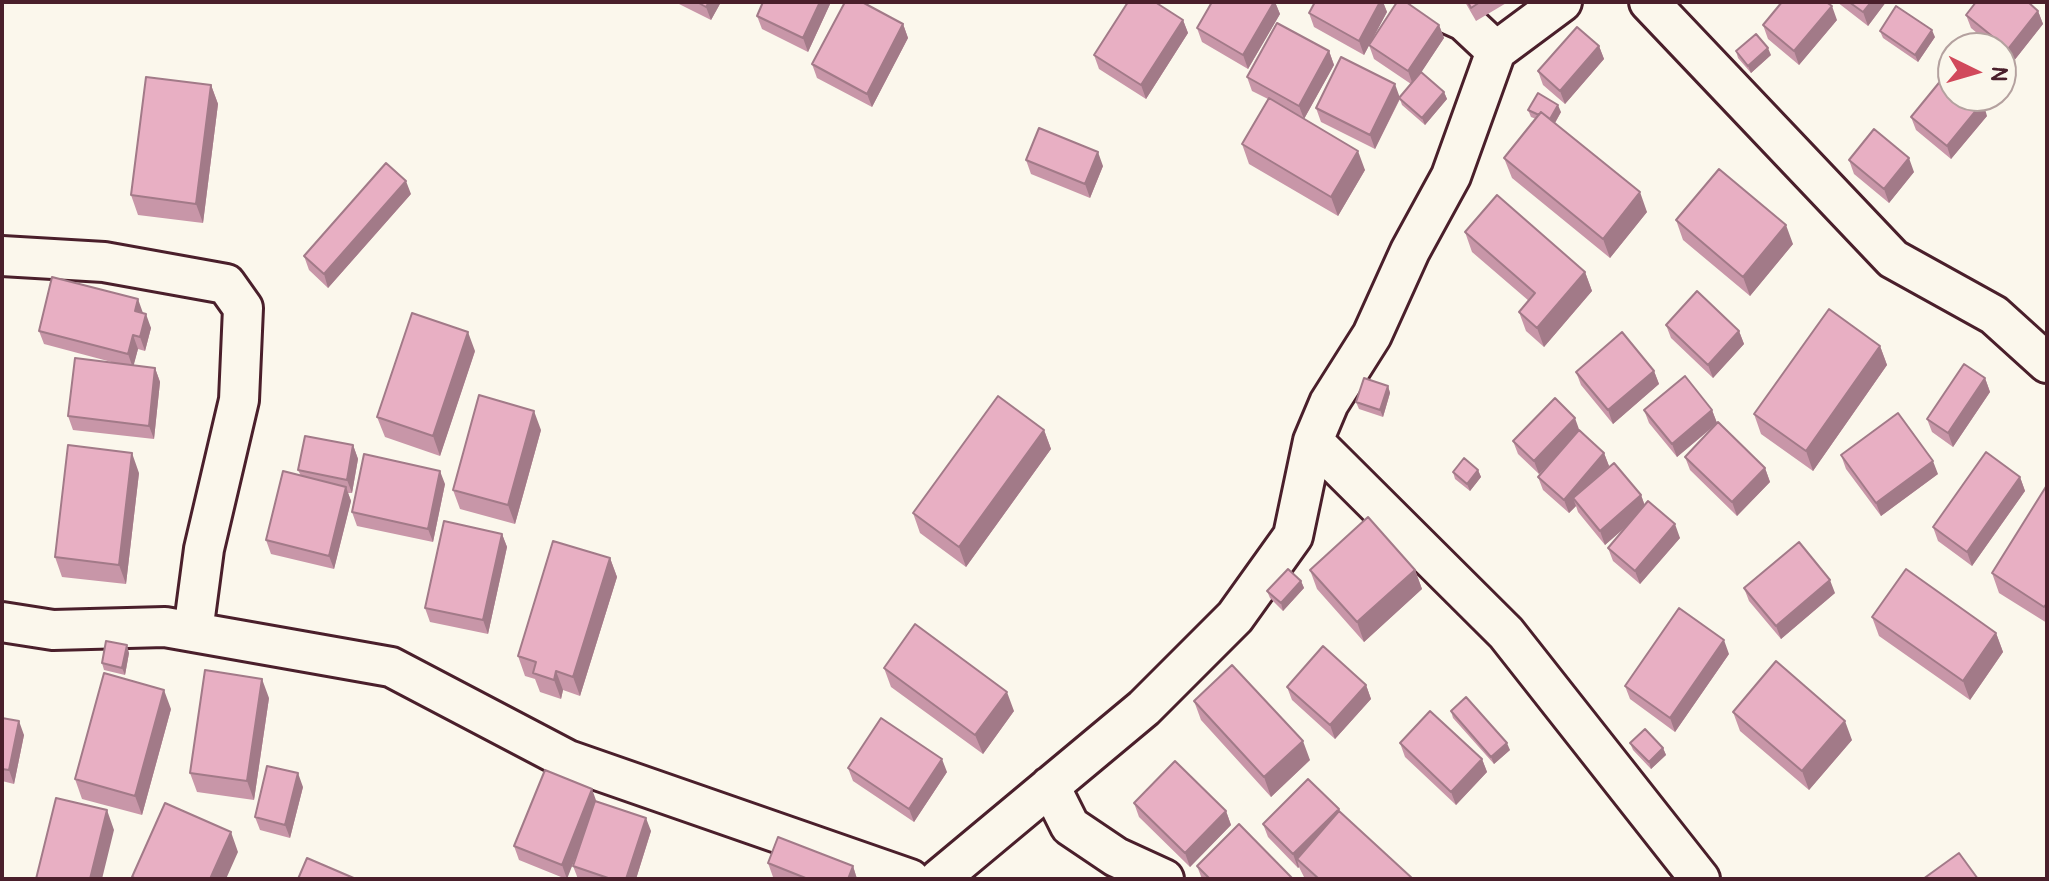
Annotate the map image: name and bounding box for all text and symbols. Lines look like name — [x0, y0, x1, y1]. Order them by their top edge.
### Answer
north arrow — [1937, 32, 2017, 112]
text: N — [1984, 65, 2014, 83]

